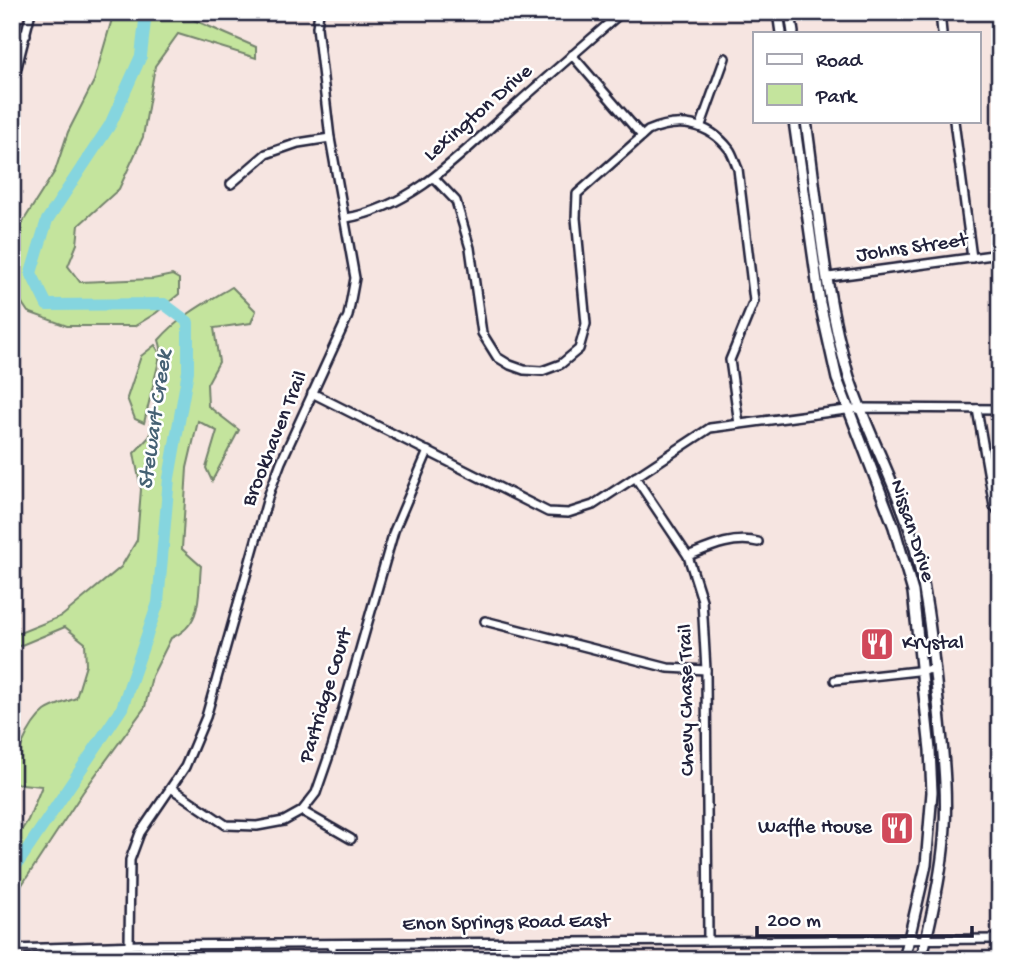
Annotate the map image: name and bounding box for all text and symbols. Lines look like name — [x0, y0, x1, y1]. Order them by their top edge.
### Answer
legend — [753, 32, 981, 122]
text: Road — [816, 50, 864, 75]
street label: Lexington Drive — [419, 59, 539, 168]
text: Park — [815, 86, 859, 111]
street label: Johns Street — [855, 228, 972, 269]
water label: Stewart Creek — [133, 346, 179, 491]
street label: Brookhaven Trail — [237, 368, 315, 511]
street label: Nissan Drive — [883, 477, 940, 586]
street label: Partridge Court — [294, 623, 360, 767]
street label: Chevy Chase Trail — [674, 624, 702, 776]
restaurant icon: Krystal — [858, 625, 896, 663]
place label: Krystal — [902, 632, 964, 657]
restaurant icon: Waffle House — [878, 809, 916, 847]
place label: Waffle House — [758, 816, 873, 841]
scale bar — [757, 895, 972, 939]
street label: Enon Springs Road East — [402, 910, 612, 938]
text: 200 m — [767, 910, 821, 935]

